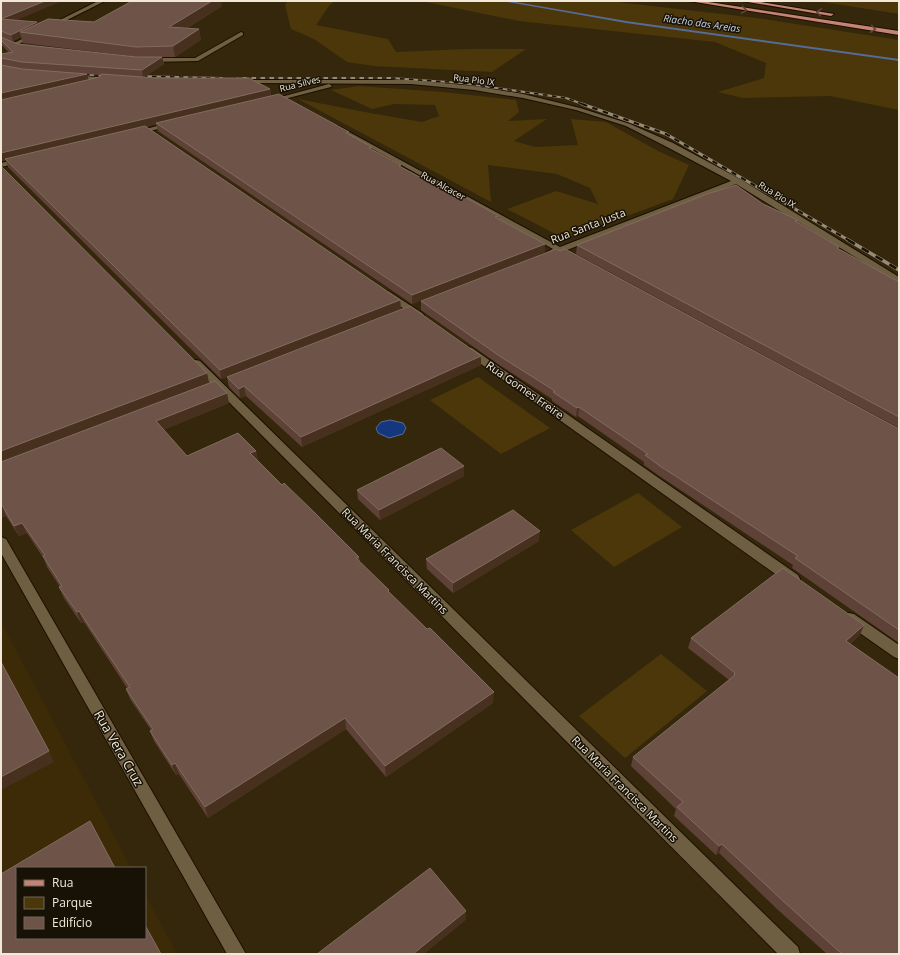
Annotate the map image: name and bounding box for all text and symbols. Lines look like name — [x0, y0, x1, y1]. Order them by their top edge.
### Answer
one-way arrow — [741, 5, 747, 13]
one-way arrow — [816, 9, 822, 17]
water label: Riacho das Areias — [663, 11, 742, 35]
one-way arrow — [870, 24, 876, 33]
street label: Rua Pio IX — [453, 71, 496, 89]
street label: Rua Silves — [278, 72, 322, 95]
street label: Rua Alcacer — [419, 168, 468, 203]
street label: Rua Pio IX — [756, 178, 799, 212]
street label: Rua Santa Justa — [548, 204, 628, 247]
street label: Rua Gomes Freire — [484, 357, 567, 422]
street label: Rua Maria Francisca Martins — [339, 504, 452, 617]
street label: Rua Vera Cruz — [90, 707, 148, 789]
street label: Rua Maria Francisca Martins — [569, 732, 682, 845]
legend — [16, 867, 146, 939]
text: Rua — [52, 874, 73, 891]
text: Parque — [52, 894, 92, 911]
text: Edifício — [52, 914, 92, 931]

